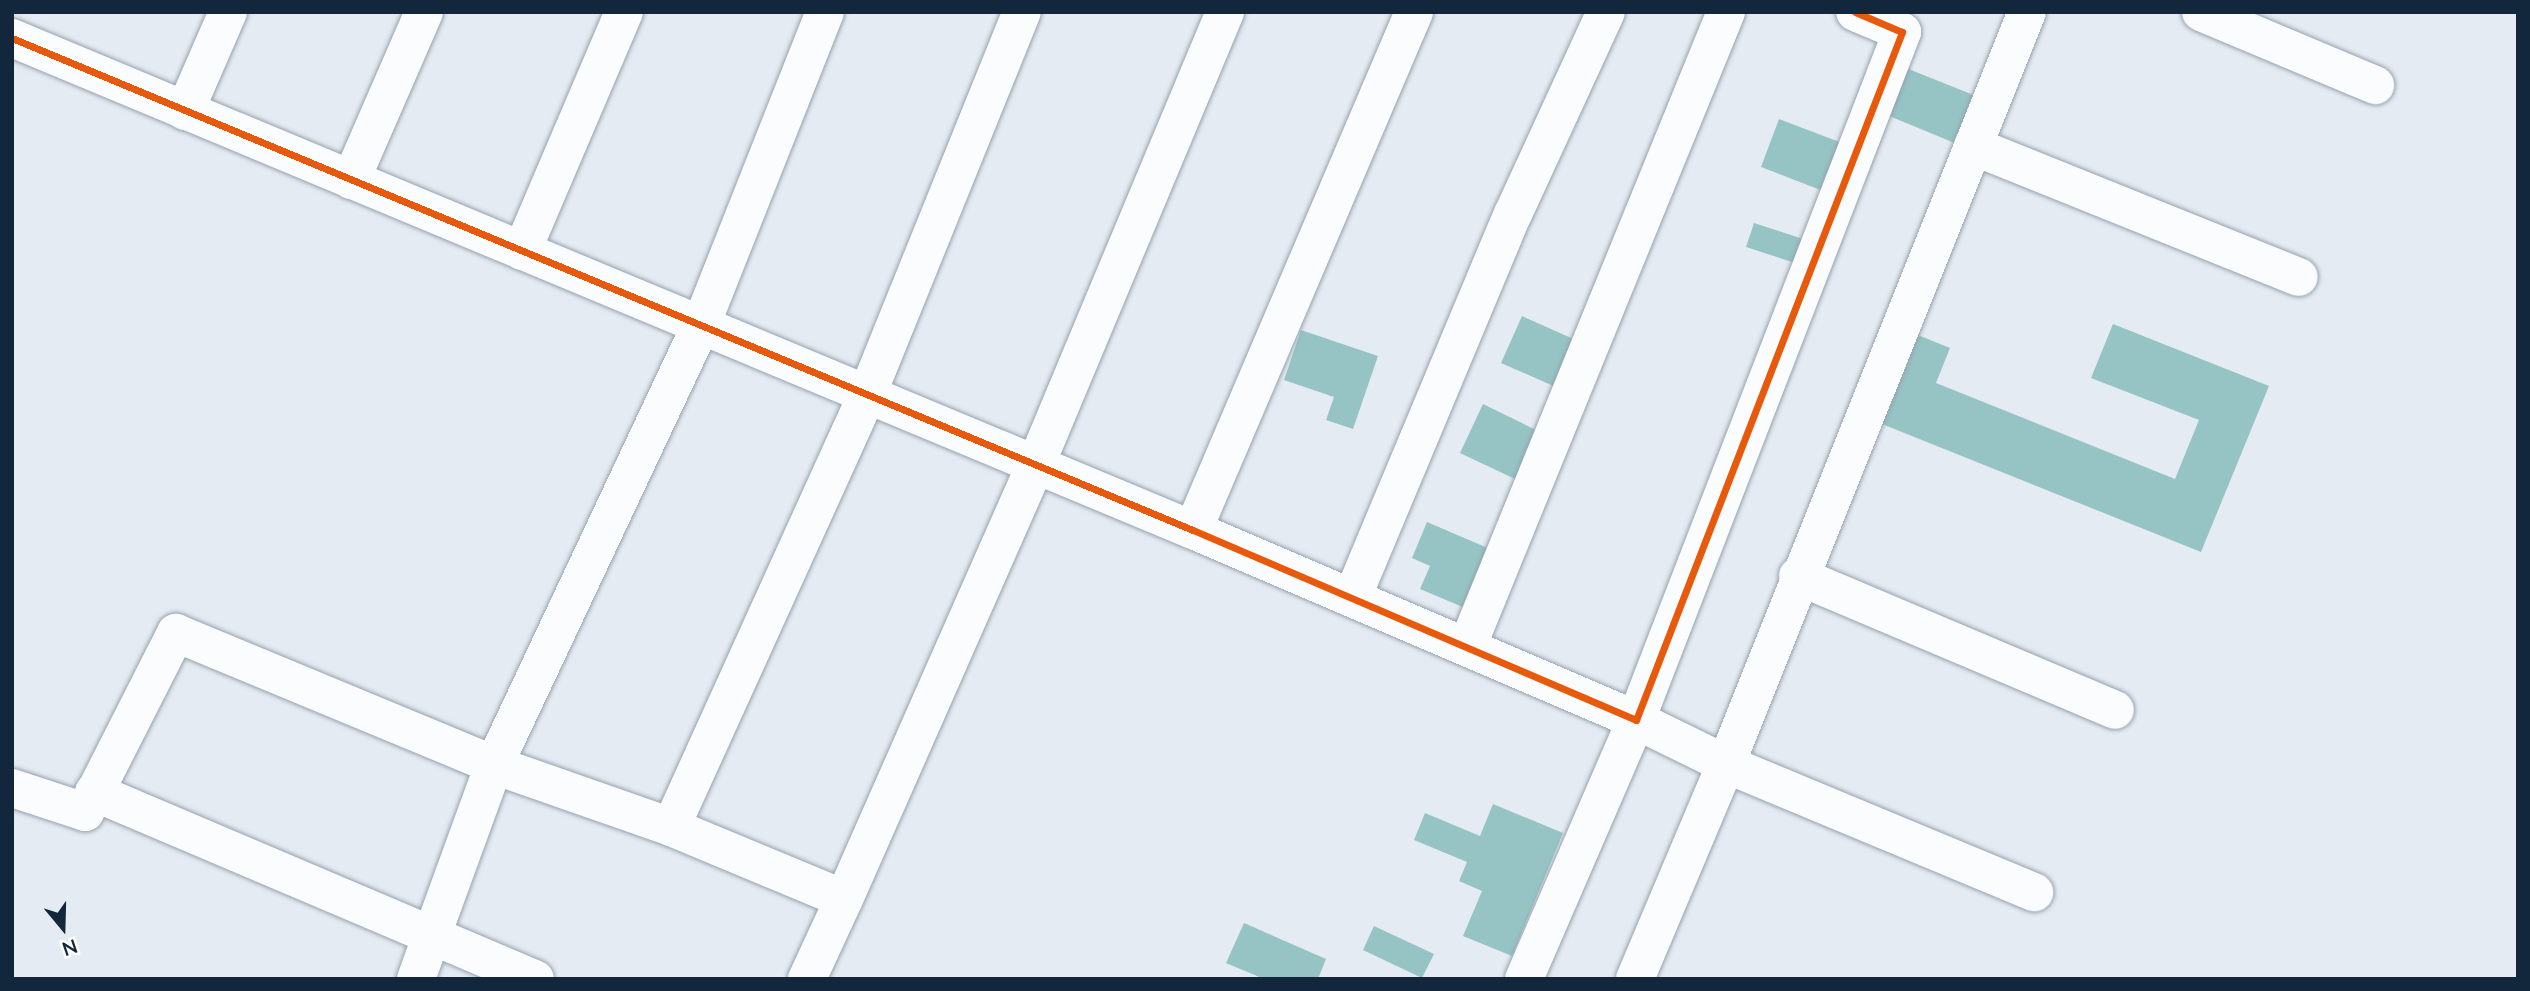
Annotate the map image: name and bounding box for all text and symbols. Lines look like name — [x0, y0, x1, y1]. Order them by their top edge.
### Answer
north arrow — [28, 893, 98, 963]
text: N — [59, 935, 81, 962]

